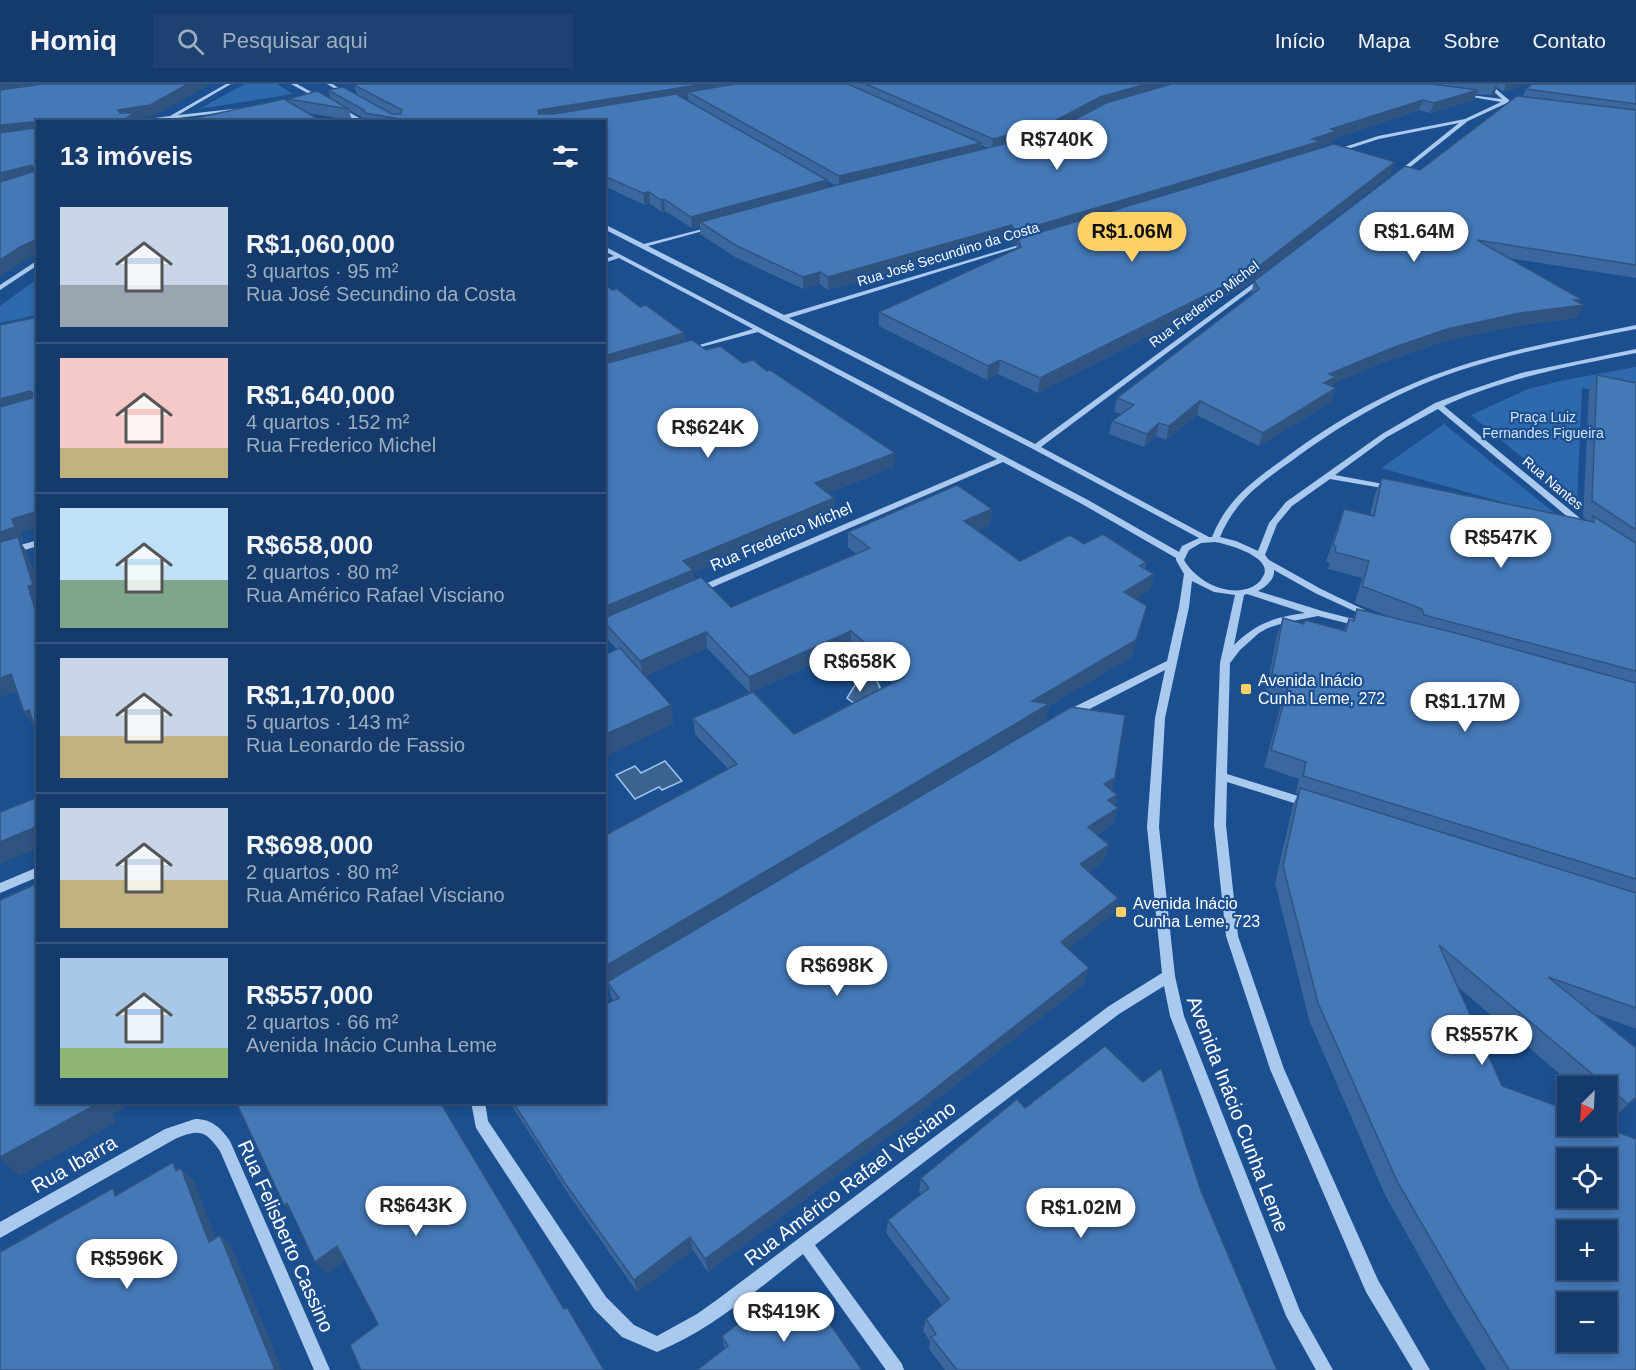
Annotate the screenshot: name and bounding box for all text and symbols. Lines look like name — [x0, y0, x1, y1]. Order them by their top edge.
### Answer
search box — [153, 14, 573, 68]
text: Homiq — [30, 25, 117, 56]
icon: search — [174, 25, 207, 58]
text: Pesquisar aqui — [222, 28, 368, 53]
text: Início — [1275, 29, 1325, 52]
text: Mapa — [1358, 29, 1410, 52]
text: Sobre — [1443, 29, 1499, 52]
text: Contato — [1532, 29, 1606, 52]
pin: R$740K — [1008, 120, 1106, 171]
text: R$740K — [1020, 128, 1094, 150]
icon: filters — [549, 140, 582, 173]
text: 13 imóveis — [60, 141, 193, 171]
pin: R$1.06M — [1077, 212, 1187, 263]
pin: R$1.64M — [1359, 212, 1469, 263]
street label: Rua José Secundino da Costa — [855, 219, 1041, 289]
text: R$1.06M — [1091, 220, 1173, 242]
text: R$1.64M — [1373, 220, 1455, 242]
text: R$1,060,000 — [246, 229, 395, 259]
icon: home — [108, 231, 180, 303]
street label: Rua Frederico Michel — [1146, 258, 1262, 350]
text: 3 quartos · 95 m² — [246, 260, 398, 282]
text: Rua José Secundino da Costa — [246, 283, 516, 305]
text: R$1,640,000 — [246, 380, 395, 410]
icon: home — [108, 382, 180, 454]
pin: R$624K — [659, 408, 757, 459]
park label: Praça Luiz Fernandes Figueira — [1482, 409, 1604, 441]
text: 4 quartos · 152 m² — [246, 411, 409, 433]
text: R$624K — [671, 416, 745, 438]
text: Rua Frederico Michel — [246, 434, 436, 456]
street label: Rua Nantes — [1520, 453, 1586, 513]
street label: Rua Frederico Michel — [708, 499, 855, 574]
pin: R$547K — [1452, 518, 1550, 569]
text: R$547K — [1464, 526, 1538, 548]
text: R$658,000 — [246, 530, 373, 560]
icon: home — [108, 532, 180, 604]
text: 2 quartos · 80 m² — [246, 561, 398, 583]
text: Rua Américo Rafael Visciano — [246, 584, 505, 606]
pin: R$658K — [811, 642, 909, 693]
text: R$658K — [823, 650, 897, 672]
place label: Avenida Inácio Cunha Leme, 272 — [1258, 672, 1385, 707]
text: R$1,170,000 — [246, 680, 395, 710]
icon: home — [108, 682, 180, 754]
marker: Avenida Inácio Cunha Leme, 272 — [1239, 682, 1253, 696]
pin: R$1.17M — [1410, 682, 1520, 733]
text: R$1.17M — [1424, 690, 1506, 712]
text: 5 quartos · 143 m² — [246, 711, 409, 733]
text: Rua Leonardo de Fassio — [246, 734, 465, 756]
text: R$698,000 — [246, 830, 373, 860]
icon: home — [108, 832, 180, 904]
text: 2 quartos · 80 m² — [246, 861, 398, 883]
text: Rua Américo Rafael Visciano — [246, 884, 505, 906]
place label: Avenida Inácio Cunha Leme, 723 — [1133, 895, 1260, 930]
marker: Avenida Inácio Cunha Leme, 723 — [1114, 905, 1128, 919]
pin: R$698K — [788, 946, 886, 997]
text: R$698K — [800, 954, 874, 976]
text: R$557,000 — [246, 980, 373, 1010]
icon: home — [108, 982, 180, 1054]
street label: Avenida Inácio Cunha Leme — [1183, 993, 1293, 1235]
text: 2 quartos · 66 m² — [246, 1011, 398, 1033]
pin: R$557K — [1433, 1015, 1531, 1066]
text: R$557K — [1445, 1023, 1519, 1045]
text: Avenida Inácio Cunha Leme — [246, 1034, 497, 1056]
north arrow — [1557, 1076, 1617, 1136]
map controls — [1557, 1076, 1617, 1352]
street label: Rua Américo Rafael Visciano — [740, 1096, 960, 1270]
street label: Rua Ibarra — [28, 1130, 121, 1197]
street label: Rua Felisberto Cassino — [234, 1137, 338, 1335]
button: locate — [1557, 1148, 1617, 1208]
pin: R$643K — [367, 1186, 465, 1237]
pin: R$1.02M — [1026, 1188, 1136, 1239]
text: R$643K — [379, 1194, 453, 1216]
text: R$1.02M — [1040, 1196, 1122, 1218]
button: + — [1557, 1220, 1617, 1280]
pin: R$596K — [78, 1239, 176, 1290]
text: R$596K — [90, 1247, 164, 1269]
pin: R$419K — [735, 1292, 833, 1343]
button: − — [1557, 1292, 1617, 1352]
text: R$419K — [747, 1300, 821, 1322]

